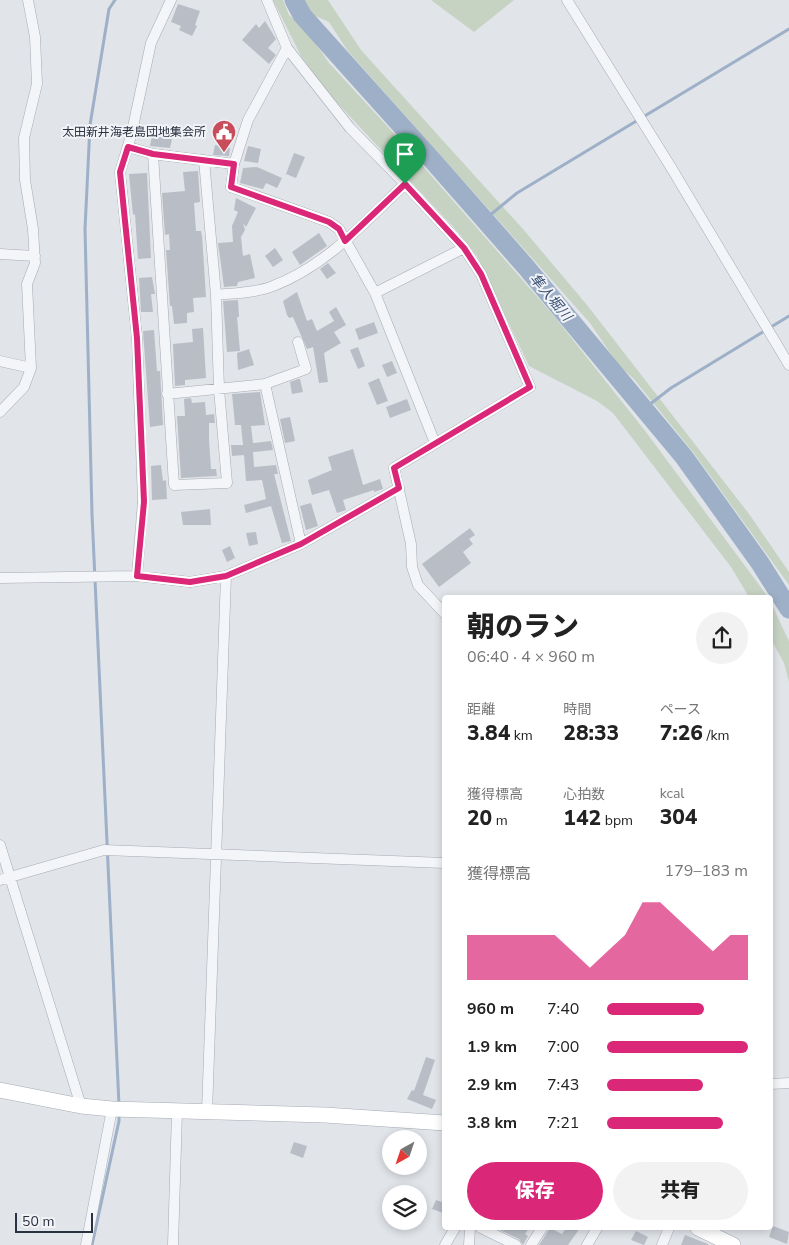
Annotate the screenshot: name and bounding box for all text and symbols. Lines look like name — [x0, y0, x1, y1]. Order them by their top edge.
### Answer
public building icon: 太田新井海老島団地集会所 — [211, 119, 237, 153]
place label: 太田新井海老島団地集会所 — [62, 124, 206, 140]
pin — [384, 133, 426, 184]
icon: arrive — [391, 140, 419, 168]
water label: 隼人堀川 — [525, 270, 577, 326]
text: 朝のラン — [467, 608, 579, 646]
button: share — [696, 612, 748, 664]
text: 06:40 · 4 × 960 m — [467, 646, 595, 668]
text: 距離 — [467, 700, 495, 719]
text: 時間 — [563, 700, 591, 719]
text: ペース — [660, 700, 701, 719]
text: 3.84 — [467, 719, 510, 747]
text: 28:33 — [563, 719, 619, 747]
text: 7:26 — [660, 719, 703, 747]
text: km — [510, 726, 533, 745]
text: /km — [703, 726, 729, 745]
text: kcal — [660, 784, 684, 803]
text: 獲得標高 — [467, 785, 523, 804]
text: 心拍数 — [563, 785, 605, 804]
text: 304 — [660, 803, 697, 831]
text: 20 — [467, 804, 492, 832]
text: 142 — [563, 804, 601, 832]
text: m — [492, 811, 508, 830]
text: bpm — [601, 811, 633, 830]
text: 179–183 m — [665, 860, 748, 882]
text: 獲得標高 — [467, 863, 531, 885]
text: 960 m — [467, 998, 514, 1020]
text: 7:40 — [547, 998, 579, 1020]
text: 1.9 km — [467, 1036, 517, 1058]
text: 7:00 — [547, 1036, 579, 1058]
text: 2.9 km — [467, 1074, 517, 1096]
text: 7:43 — [547, 1074, 579, 1096]
text: 3.8 km — [467, 1112, 517, 1134]
text: 7:21 — [547, 1112, 579, 1134]
north arrow — [382, 1130, 428, 1175]
map controls — [382, 1130, 427, 1230]
button: 保存 — [467, 1162, 603, 1220]
button: 共有 — [613, 1162, 748, 1220]
button: layers — [382, 1185, 427, 1230]
scale bar — [15, 1210, 92, 1233]
text: 50 m — [22, 1212, 54, 1231]

